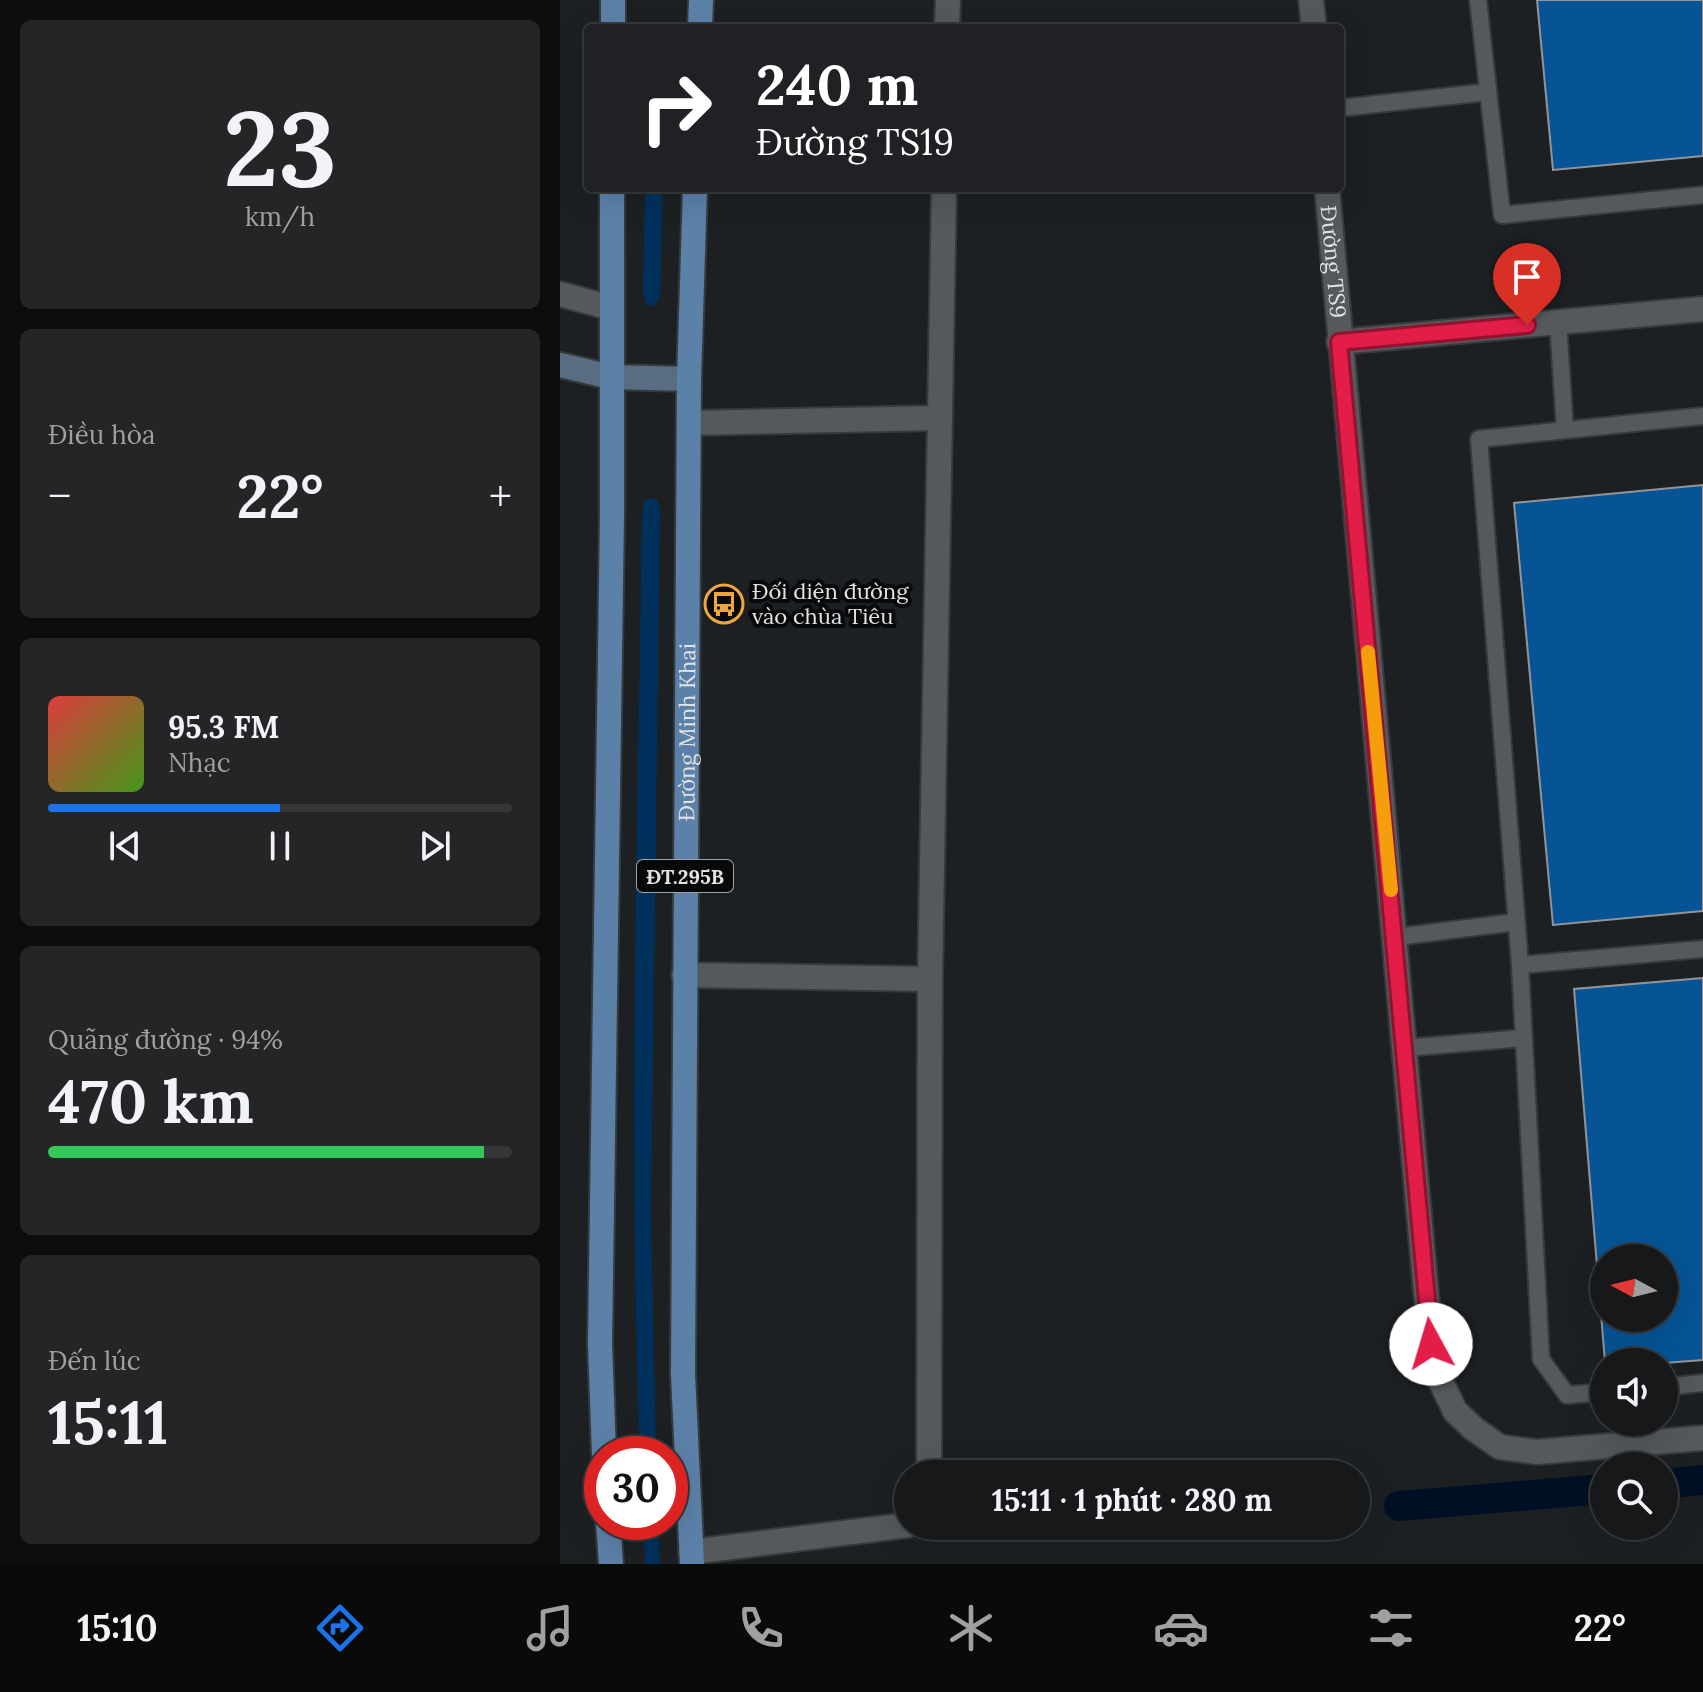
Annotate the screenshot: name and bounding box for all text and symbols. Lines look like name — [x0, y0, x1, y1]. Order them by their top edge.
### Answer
text: 240 m — [756, 49, 918, 120]
icon: right — [624, 56, 728, 160]
text: 23 — [223, 81, 337, 214]
text: Đường TS19 — [756, 119, 954, 165]
text: km/h — [245, 200, 315, 233]
street label: Đường TS9 — [1315, 204, 1353, 319]
pin — [1493, 243, 1561, 325]
icon: arrive — [1505, 255, 1549, 299]
text: Điều hòa — [48, 418, 155, 451]
text: 22° — [237, 458, 323, 534]
text: − — [48, 468, 71, 524]
text: + — [489, 468, 512, 524]
place label: Đối diện đường vào chùa Tiêu — [752, 577, 909, 630]
bus stop icon: Đối diện đường vào chùa Tiêu — [703, 583, 745, 625]
street label: Đường Minh Khai — [672, 643, 701, 821]
text: 95.3 FM — [168, 708, 279, 746]
text: Nhạc — [168, 746, 231, 779]
icon: previous — [103, 824, 147, 868]
icon: pause — [258, 824, 302, 868]
icon: next — [413, 824, 457, 868]
road number: ĐT.295B — [637, 860, 733, 892]
text: Quãng đường · 94% — [48, 1023, 283, 1056]
text: 470 km — [48, 1063, 254, 1139]
north arrow — [1590, 1244, 1678, 1332]
map controls — [1590, 1244, 1678, 1540]
position arrow — [1389, 1302, 1473, 1386]
text: Đến lúc — [48, 1344, 141, 1377]
button: sound — [1590, 1348, 1678, 1436]
text: 15:11 — [48, 1384, 168, 1460]
speed limit sign: 30 — [584, 1436, 688, 1540]
button: search — [1590, 1452, 1678, 1540]
text: 15:11 · 1 phút · 280 m — [992, 1481, 1272, 1519]
icon: directions — [312, 1600, 368, 1656]
icon: music — [522, 1600, 578, 1656]
icon: phone — [733, 1600, 789, 1656]
icon: climate — [943, 1600, 999, 1656]
icon: car — [1153, 1600, 1209, 1656]
icon: filters — [1363, 1600, 1419, 1656]
text: 15:10 — [77, 1605, 158, 1651]
text: 22° — [1574, 1605, 1626, 1651]

